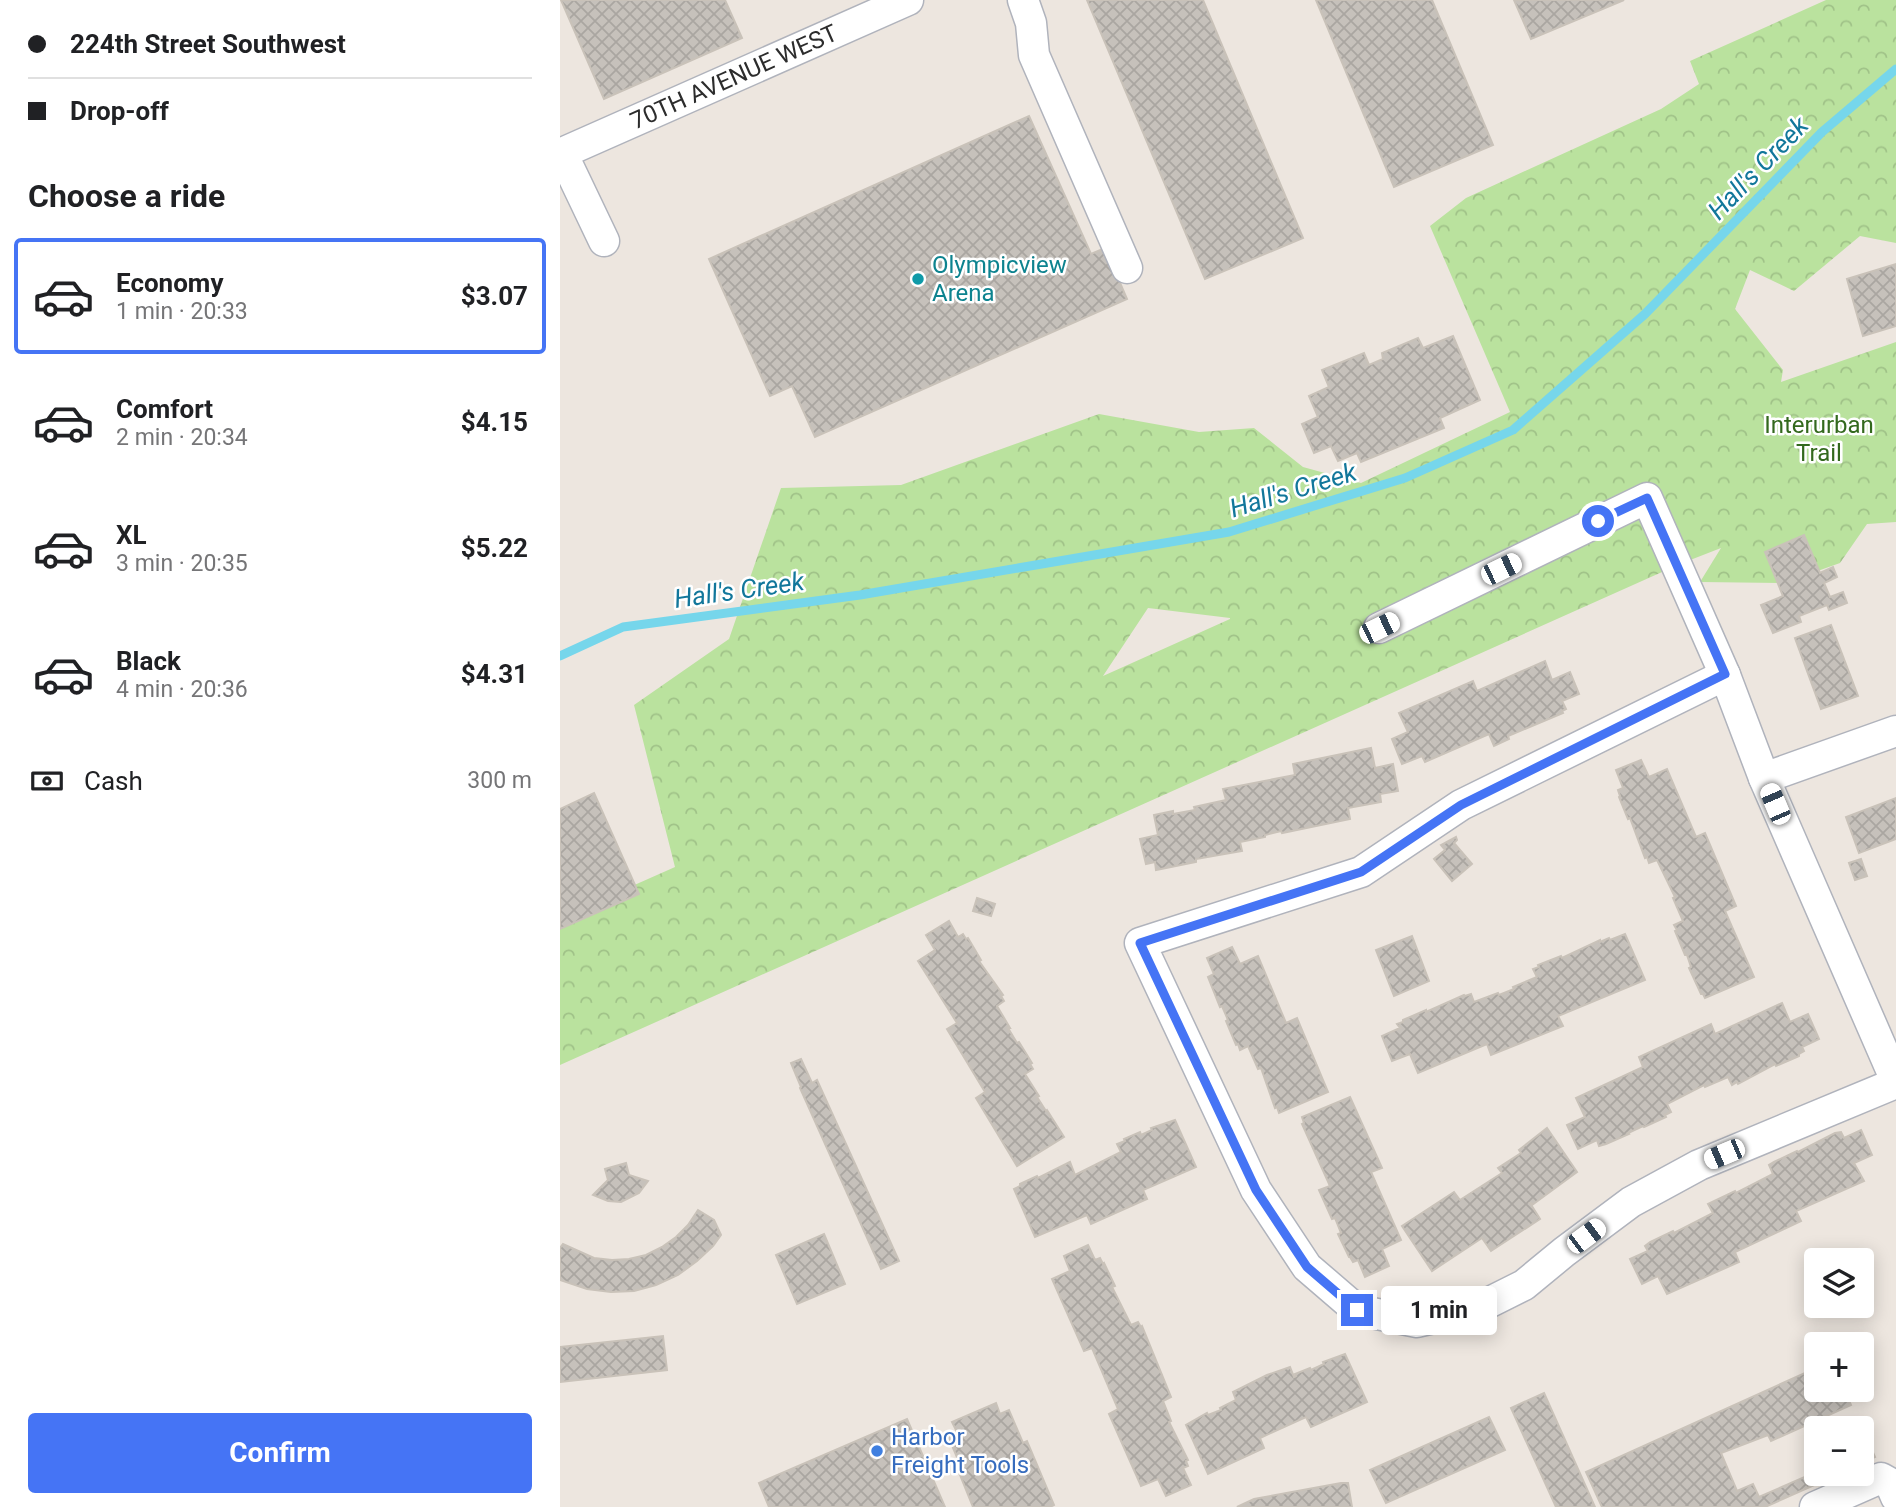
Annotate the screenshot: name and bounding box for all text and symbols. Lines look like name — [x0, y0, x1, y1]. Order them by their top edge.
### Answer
street label: 70TH AVENUE WEST — [626, 19, 842, 135]
text: 224th Street Southwest — [70, 29, 346, 59]
text: Drop-off — [70, 96, 169, 126]
water label: Hall's Creek — [1702, 110, 1815, 226]
text: Choose a ride — [28, 177, 225, 215]
place label: Olympicview Arena — [932, 251, 1067, 307]
icon: car — [32, 265, 95, 328]
text: Economy — [116, 268, 223, 298]
marker: Olympicview Arena — [910, 271, 926, 287]
text: $3.07 — [461, 281, 528, 311]
text: 1 min · 20:33 — [116, 298, 248, 325]
icon: car — [32, 391, 95, 454]
text: Comfort — [116, 394, 213, 424]
text: $4.15 — [461, 407, 528, 437]
park label: Interurban Trail — [1764, 411, 1874, 467]
text: 2 min · 20:34 — [116, 424, 248, 451]
water label: Hall's Creek — [1226, 456, 1361, 523]
route start — [1582, 505, 1614, 537]
icon: car — [32, 517, 95, 580]
text: XL — [116, 520, 147, 550]
text: $5.22 — [461, 533, 528, 563]
text: 3 min · 20:35 — [116, 550, 248, 577]
car — [1478, 550, 1525, 588]
water label: Hall's Creek — [672, 566, 807, 614]
car — [1356, 609, 1403, 647]
icon: car — [32, 643, 95, 706]
text: Black — [116, 646, 181, 676]
text: $4.31 — [461, 659, 528, 689]
text: 4 min · 20:36 — [116, 676, 248, 703]
icon: cash — [28, 762, 66, 800]
text: Cash — [84, 766, 143, 796]
text: 300 m — [467, 767, 532, 794]
car — [1758, 781, 1793, 827]
car — [1701, 1136, 1748, 1172]
car — [1563, 1215, 1610, 1257]
map controls — [1804, 1248, 1874, 1486]
button: layers — [1804, 1248, 1874, 1318]
callout: 1 min — [1382, 1286, 1497, 1334]
route end — [1341, 1294, 1373, 1326]
text: 1 min — [1410, 1297, 1468, 1324]
button: + — [1804, 1332, 1874, 1402]
button: Confirm — [28, 1413, 532, 1493]
button: − — [1804, 1416, 1874, 1486]
place label: Harbor Freight Tools — [891, 1423, 1029, 1479]
marker: Harbor Freight Tools — [869, 1443, 885, 1459]

